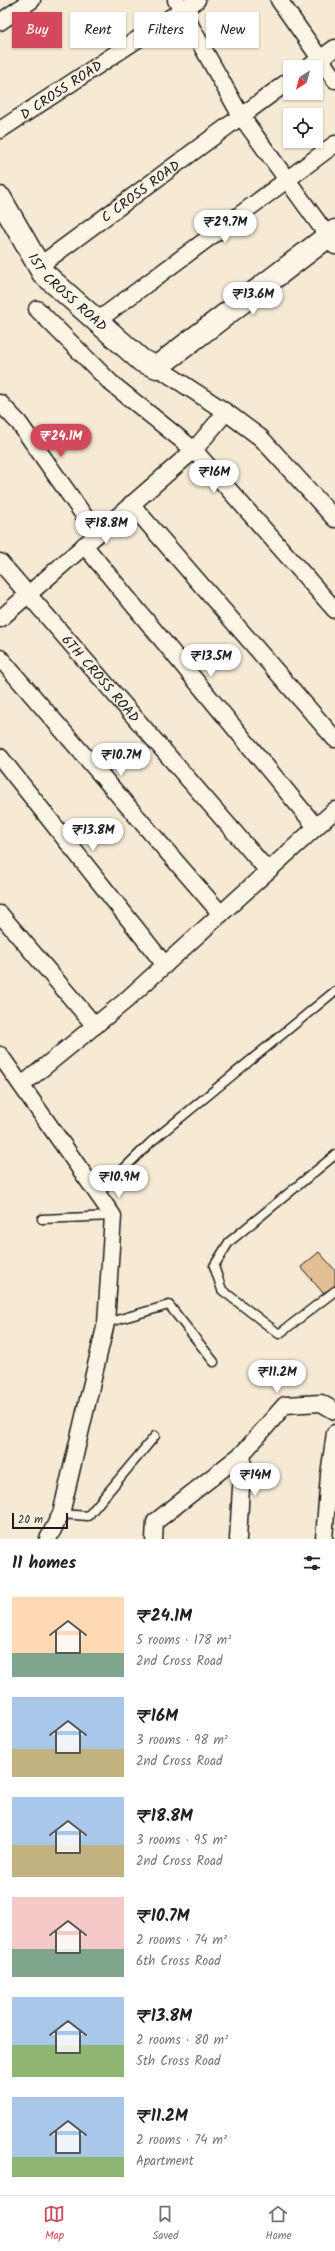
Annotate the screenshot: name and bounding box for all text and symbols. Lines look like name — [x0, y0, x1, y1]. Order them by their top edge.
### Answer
chip: Buy — [12, 12, 62, 48]
chip: Rent — [70, 12, 126, 48]
chip: Filters — [134, 12, 198, 48]
chip: New — [206, 12, 259, 48]
street label: D CROSS ROAD — [16, 55, 107, 126]
north arrow — [283, 60, 323, 100]
map controls — [283, 60, 323, 148]
button: locate — [283, 108, 323, 148]
street label: C CROSS ROAD — [97, 155, 185, 229]
pin: ₹29.7M — [192, 210, 258, 244]
text: ₹29.7M — [203, 212, 247, 233]
street label: 1ST CROSS ROAD — [22, 249, 112, 337]
pin: ₹13.6M — [220, 282, 286, 316]
text: ₹13.6M — [232, 284, 274, 305]
pin: ₹24.1M — [28, 424, 94, 458]
text: ₹24.1M — [40, 426, 82, 447]
pin: ₹16M — [190, 460, 238, 494]
text: ₹16M — [198, 462, 230, 483]
pin: ₹18.8M — [73, 511, 139, 545]
text: ₹18.8M — [84, 513, 128, 534]
street label: 6TH CROSS ROAD — [56, 630, 145, 728]
pin: ₹13.5M — [178, 644, 244, 678]
text: ₹13.5M — [190, 646, 232, 667]
pin: ₹10.7M — [88, 743, 154, 777]
text: ₹10.7M — [101, 745, 141, 766]
pin: ₹13.8M — [60, 818, 126, 852]
text: ₹13.8M — [72, 820, 114, 841]
pin: ₹10.9M — [86, 1165, 152, 1199]
text: ₹10.9M — [98, 1167, 140, 1188]
pin: ₹11.2M — [244, 1360, 310, 1394]
text: ₹11.2M — [257, 1362, 297, 1383]
pin: ₹14M — [231, 1463, 279, 1497]
text: ₹14M — [239, 1465, 271, 1486]
scale bar — [12, 1511, 68, 1530]
text: 20 m — [18, 1511, 43, 1529]
text: 11 homes — [12, 1550, 76, 1577]
icon: filters — [301, 1552, 323, 1574]
text: ₹24.1M — [136, 1603, 192, 1630]
icon: home — [44, 1613, 92, 1661]
text: 5 rooms · 178 m² — [136, 1630, 231, 1651]
text: 2nd Cross Road — [136, 1651, 223, 1672]
text: ₹16M — [136, 1703, 178, 1730]
icon: home — [44, 1713, 92, 1761]
text: 3 rooms · 98 m² — [136, 1730, 228, 1751]
text: 2nd Cross Road — [136, 1751, 223, 1772]
text: ₹18.8M — [136, 1803, 193, 1830]
icon: home — [44, 1813, 92, 1861]
text: 3 rooms · 95 m² — [136, 1830, 227, 1851]
text: 2nd Cross Road — [136, 1851, 223, 1872]
text: ₹10.7M — [136, 1903, 190, 1930]
icon: home — [44, 1913, 92, 1961]
text: 2 rooms · 74 m² — [136, 1930, 227, 1951]
text: 6th Cross Road — [136, 1951, 221, 1972]
text: ₹13.8M — [136, 2003, 192, 2030]
icon: home — [44, 2013, 92, 2061]
text: 2 rooms · 80 m² — [136, 2030, 228, 2051]
text: 5th Cross Road — [136, 2051, 221, 2072]
text: ₹11.2M — [136, 2103, 188, 2130]
icon: home — [44, 2113, 92, 2161]
text: 2 rooms · 74 m² — [136, 2130, 227, 2151]
text: Apartment — [136, 2151, 194, 2172]
tab: Map — [43, 2203, 65, 2245]
tab: Saved — [152, 2203, 179, 2245]
tab: Home — [265, 2203, 292, 2245]

